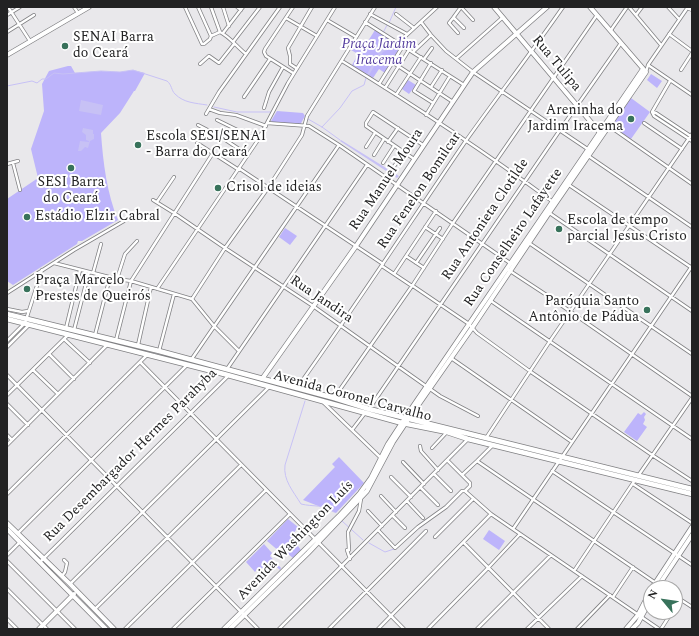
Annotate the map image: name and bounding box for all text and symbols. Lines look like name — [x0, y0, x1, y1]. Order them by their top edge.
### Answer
place label: SENAI Barra do Ceará — [73, 30, 154, 62]
street label: Rua Tulipa — [528, 33, 584, 95]
park label: Praça Jardim Iracema — [342, 37, 416, 70]
marker: SENAI Barra do Ceará — [60, 41, 70, 51]
place label: Areninha do Jardim Iracema — [528, 103, 623, 136]
marker: Areninha do Jardim Iracema — [626, 114, 636, 124]
street label: Rua Manuel Moura — [347, 126, 427, 234]
place label: Escola SESI/SENAI - Barra do Ceará — [146, 129, 266, 162]
street label: Rua Fenelon Bomilcar — [375, 129, 465, 253]
marker: Escola SESI/SENAI - Barra do Ceará — [133, 140, 143, 150]
street label: Rua Antonieta Clotilde — [439, 156, 533, 284]
marker: SESI Barra do Ceará — [66, 163, 76, 173]
street label: Rua Conselheiro Lafayette — [461, 166, 567, 310]
place label: SESI Barra do Ceará — [37, 175, 105, 208]
place label: Crisol de ideias — [226, 180, 322, 196]
marker: Crisol de ideias — [213, 183, 223, 193]
place label: Estádio Elzir Cabral — [35, 209, 160, 225]
marker: Estádio Elzir Cabral — [22, 212, 32, 222]
place label: Escola de tempo parcial Jesus Cristo — [567, 213, 687, 246]
marker: Escola de tempo parcial Jesus Cristo — [554, 224, 564, 234]
place label: Praça Marcelo Prestes de Queirós — [35, 273, 151, 306]
street label: Rua Jandira — [286, 273, 356, 327]
marker: Praça Marcelo Prestes de Queirós — [22, 284, 32, 294]
place label: Paróquia Santo Antônio de Pádua — [528, 294, 639, 326]
marker: Paróquia Santo Antônio de Pádua — [642, 305, 652, 315]
street label: Rua Desembargador Hermes Parahyba — [41, 366, 221, 546]
street label: Avenida Coronel Carvalho — [271, 368, 433, 426]
street label: Avenida Washington Luís — [234, 478, 358, 604]
north arrow — [643, 580, 683, 620]
text: N — [643, 586, 663, 602]

